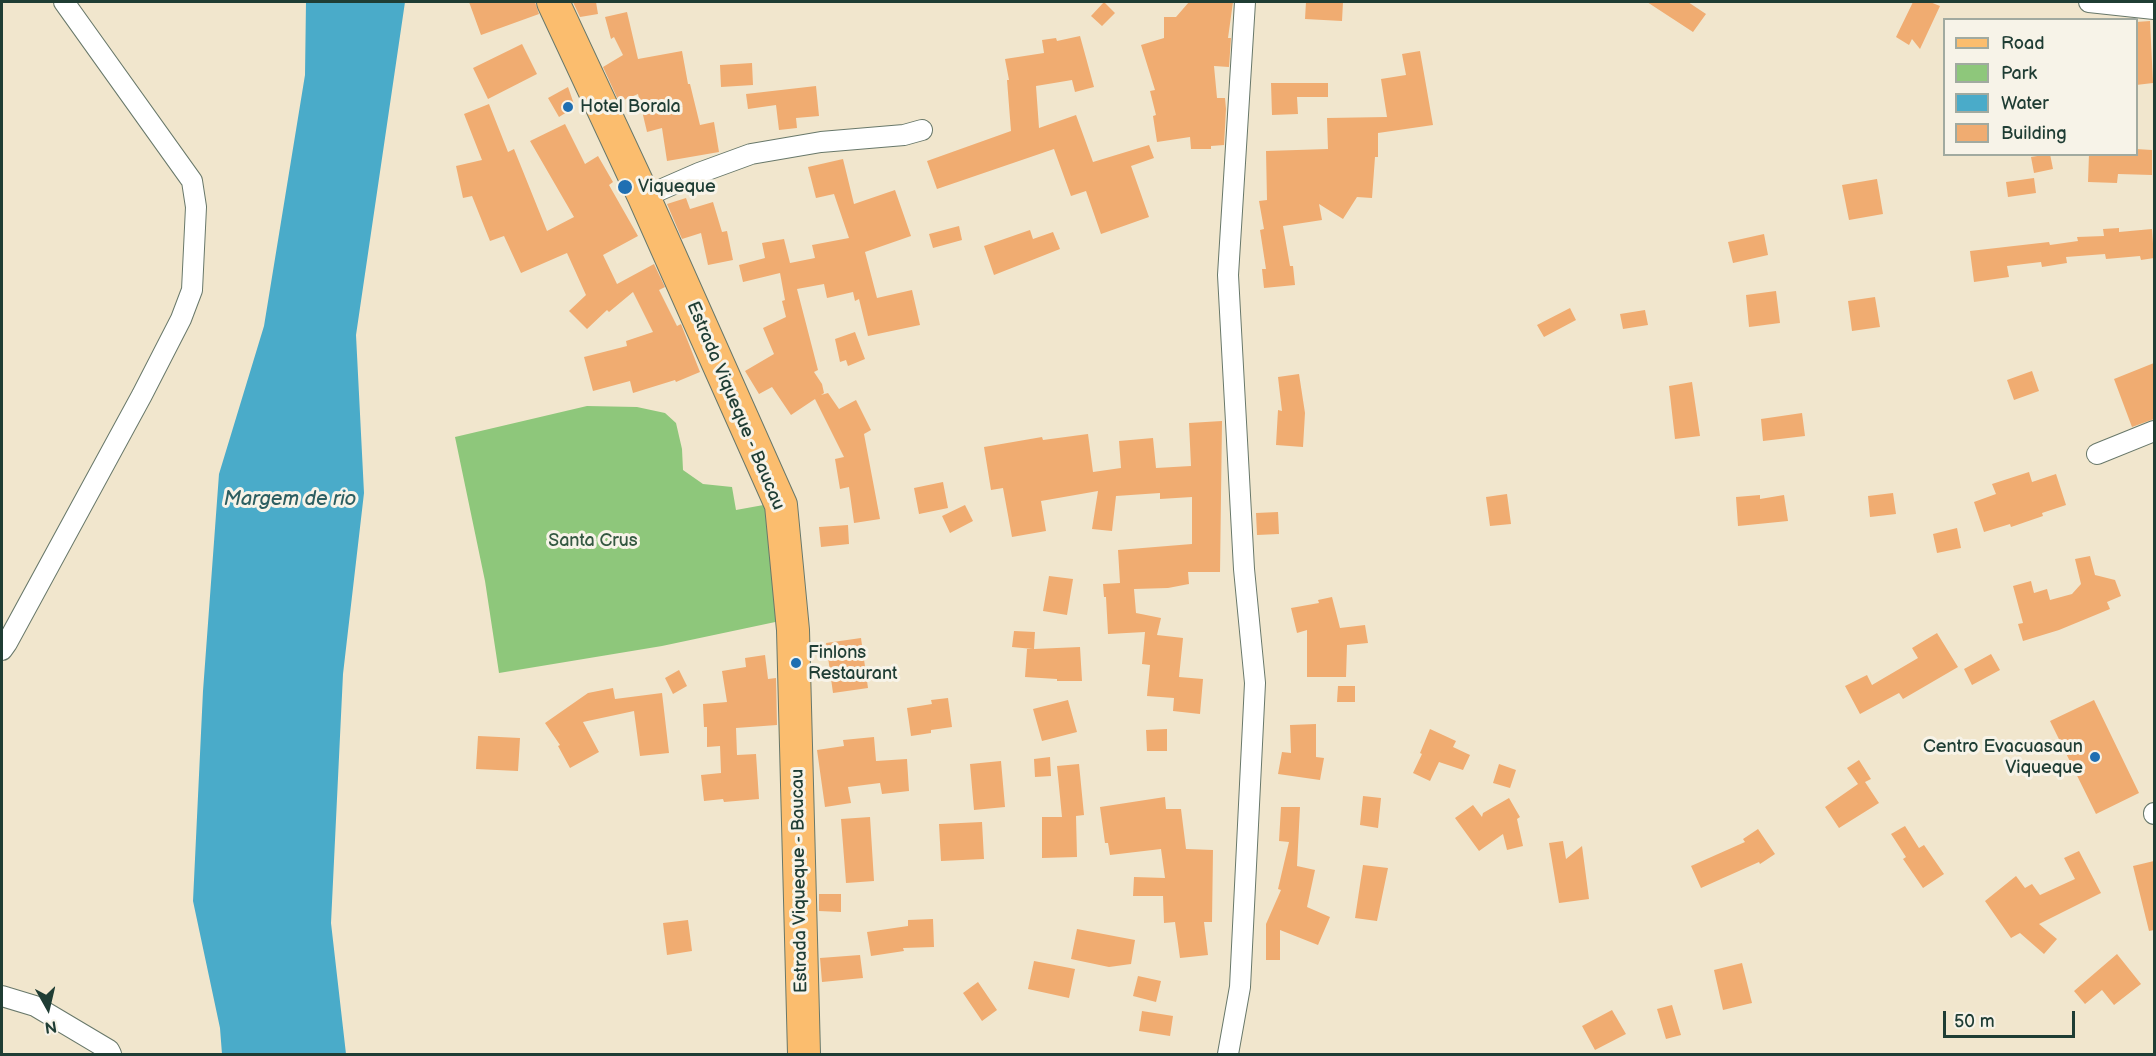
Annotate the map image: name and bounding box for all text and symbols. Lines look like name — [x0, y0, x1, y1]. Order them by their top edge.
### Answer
legend — [1943, 18, 2138, 156]
text: Road — [2001, 33, 2045, 54]
text: Park — [2001, 63, 2037, 84]
text: Water — [2001, 93, 2049, 114]
place label: Hotel Borala — [580, 96, 681, 118]
marker: Hotel Borala — [561, 100, 575, 114]
text: Building — [2001, 123, 2067, 144]
place label: Viqueque — [638, 176, 716, 198]
marker: Viqueque — [616, 178, 634, 196]
street label: Estrada Viqueque - Baucau — [681, 299, 789, 513]
water label: Margem de rio — [224, 488, 356, 512]
park label: Santa Crus — [548, 530, 638, 552]
place label: Finlons Restaurant — [808, 642, 898, 684]
marker: Finlons Restaurant — [789, 656, 803, 670]
place label: Centro Evacuasaun Viqueque — [1923, 736, 2083, 778]
marker: Centro Evacuasaun Viqueque — [2088, 750, 2102, 764]
street label: Estrada Viqueque - Baucau — [787, 769, 813, 993]
north arrow — [18, 978, 78, 1038]
scale bar — [1946, 999, 2078, 1037]
text: 50 m — [1954, 1011, 1995, 1032]
text: N — [43, 1016, 58, 1037]

